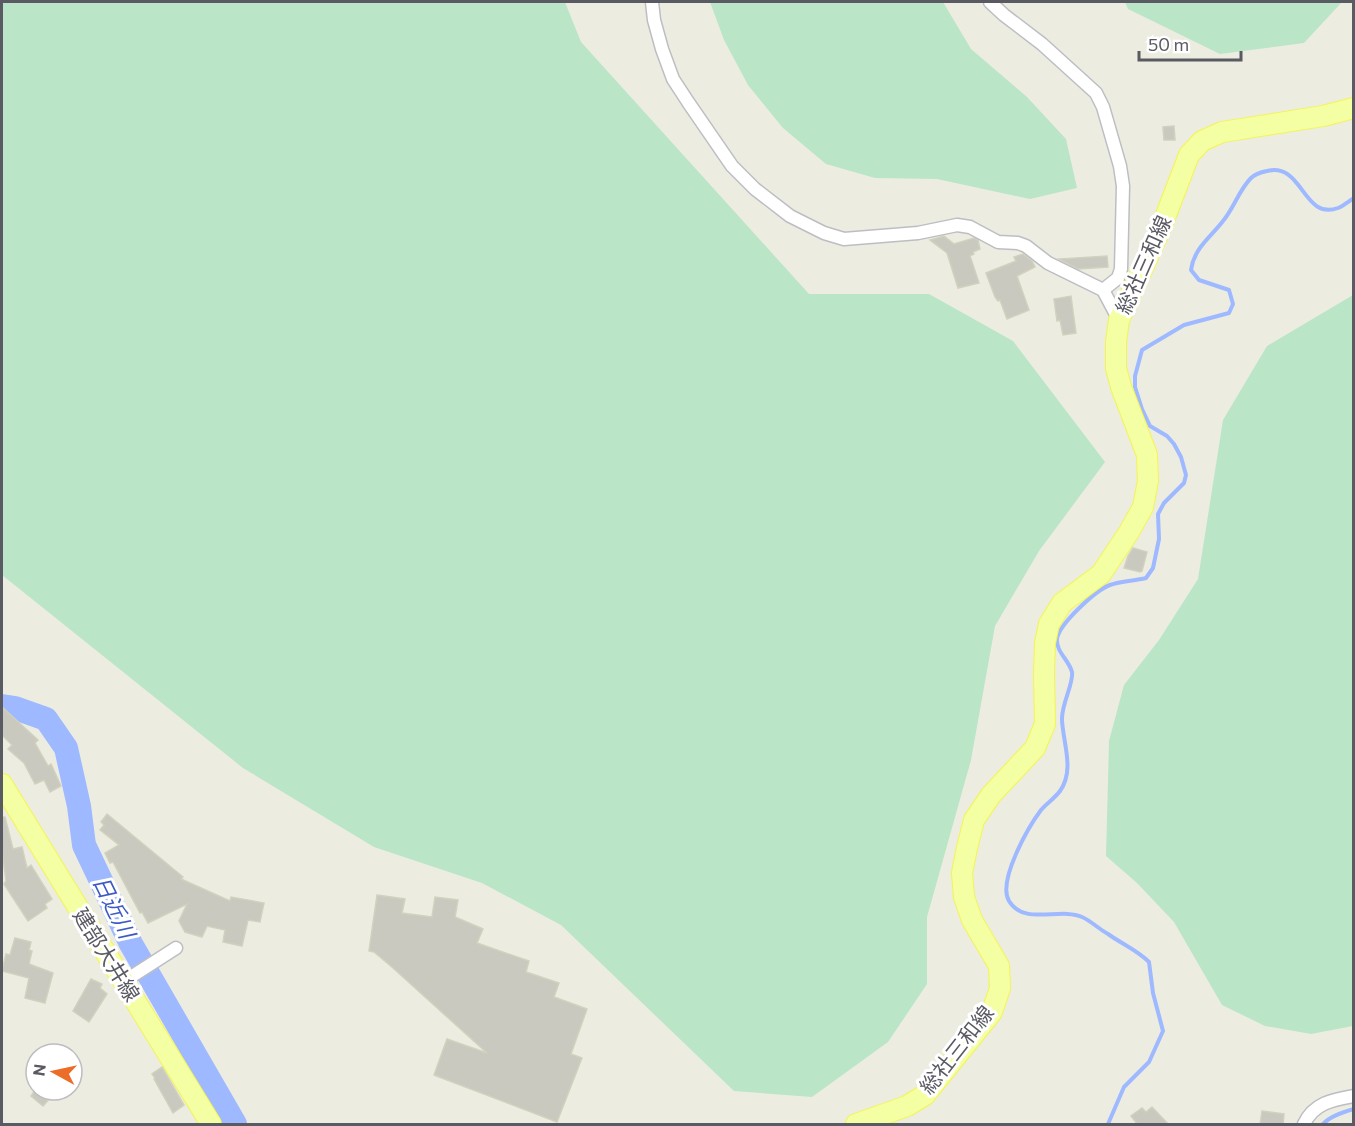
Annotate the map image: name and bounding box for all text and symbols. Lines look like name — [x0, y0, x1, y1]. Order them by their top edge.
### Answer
scale bar — [1139, 24, 1241, 62]
text: 50 m — [1148, 33, 1189, 55]
street label: 総社三和線 — [1110, 211, 1175, 317]
water label: 日近川 — [88, 871, 142, 944]
street label: 建部大井線 — [69, 903, 146, 1005]
street label: 総社三和線 — [914, 1000, 998, 1098]
north arrow — [24, 1042, 84, 1102]
text: N — [28, 1063, 49, 1077]

